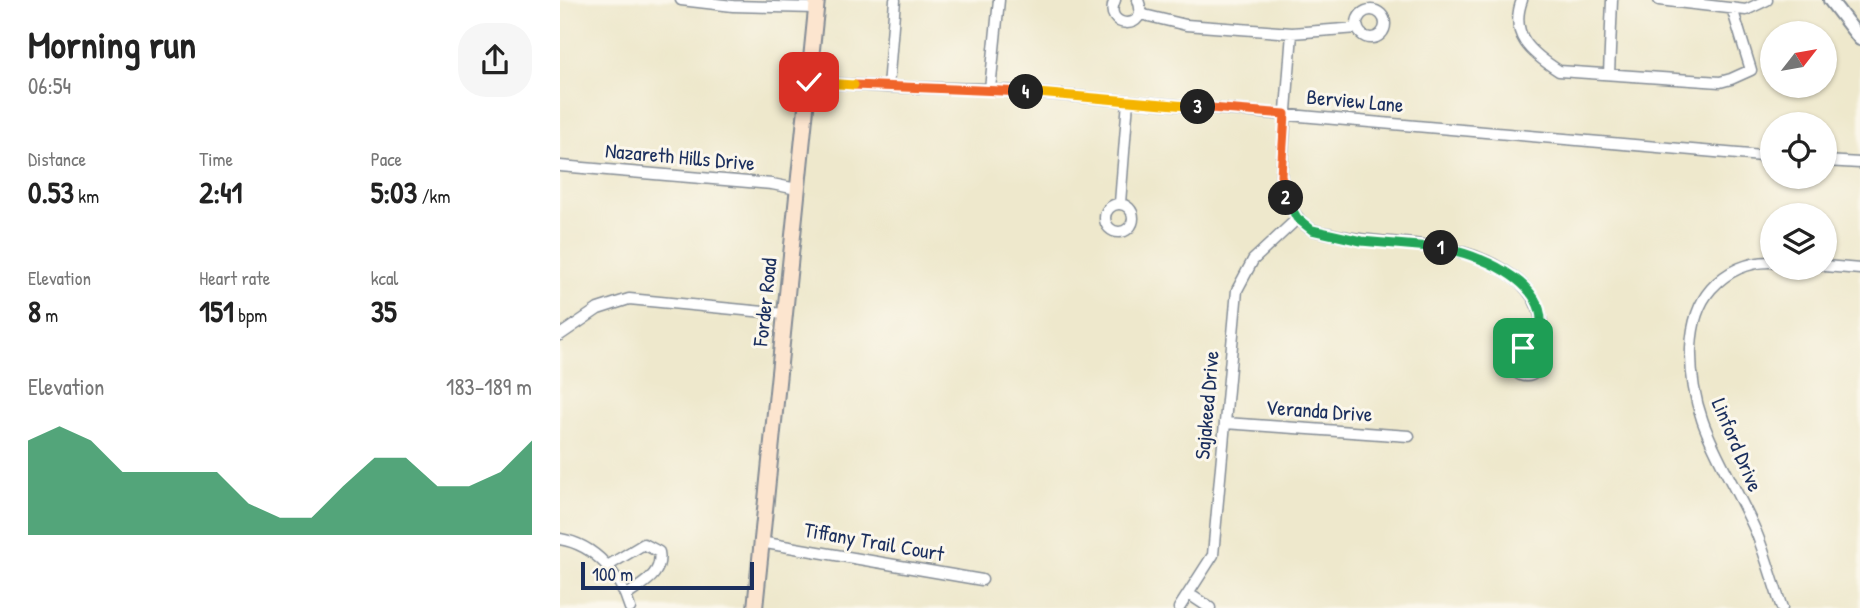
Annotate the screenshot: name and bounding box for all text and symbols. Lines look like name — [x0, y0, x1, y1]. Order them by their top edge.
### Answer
text: Morning run — [28, 18, 196, 70]
north arrow — [1760, 21, 1838, 98]
map controls — [1760, 21, 1837, 280]
button: share — [458, 23, 532, 97]
pin — [779, 52, 839, 112]
icon: check — [790, 63, 828, 101]
text: 06:54 — [28, 70, 71, 101]
pin: 4 — [1008, 74, 1044, 110]
text: 4 — [1022, 78, 1029, 104]
street label: Berview Lane — [1305, 82, 1405, 119]
pin: 3 — [1180, 90, 1216, 124]
text: 3 — [1193, 93, 1202, 119]
button: locate — [1760, 112, 1837, 189]
street label: Nazareth Hills Drive — [604, 136, 756, 177]
text: Distance — [28, 146, 86, 172]
text: Time — [199, 146, 233, 172]
text: Pace — [371, 146, 402, 172]
text: 0.53 — [28, 172, 74, 212]
text: 2:41 — [199, 172, 242, 212]
text: 5:03 — [371, 172, 417, 212]
pin: 2 — [1268, 180, 1304, 216]
text: km — [74, 183, 99, 209]
text: /km — [417, 183, 450, 209]
text: 2 — [1281, 184, 1290, 210]
button: layers — [1760, 203, 1837, 280]
pin: 1 — [1424, 230, 1458, 266]
text: 1 — [1437, 234, 1444, 260]
street label: Forder Road — [745, 257, 784, 348]
text: Elevation — [28, 265, 91, 291]
text: Heart rate — [199, 265, 270, 291]
text: kcal — [371, 265, 398, 291]
text: 8 — [28, 291, 41, 331]
text: 151 — [199, 291, 234, 331]
text: 35 — [371, 291, 397, 331]
text: m — [41, 302, 58, 328]
text: bpm — [234, 302, 267, 328]
pin — [1493, 318, 1553, 378]
icon: arrive — [1504, 329, 1542, 367]
street label: Sajakeed Drive — [1187, 349, 1226, 461]
text: Elevation — [28, 371, 104, 402]
text: 183–189 m — [446, 371, 532, 402]
street label: Veranda Drive — [1265, 392, 1373, 429]
street label: Linford Drive — [1705, 394, 1770, 496]
street label: Tiffany Trail Court — [802, 515, 947, 568]
scale bar — [581, 559, 754, 591]
text: 100 m — [592, 561, 633, 587]

